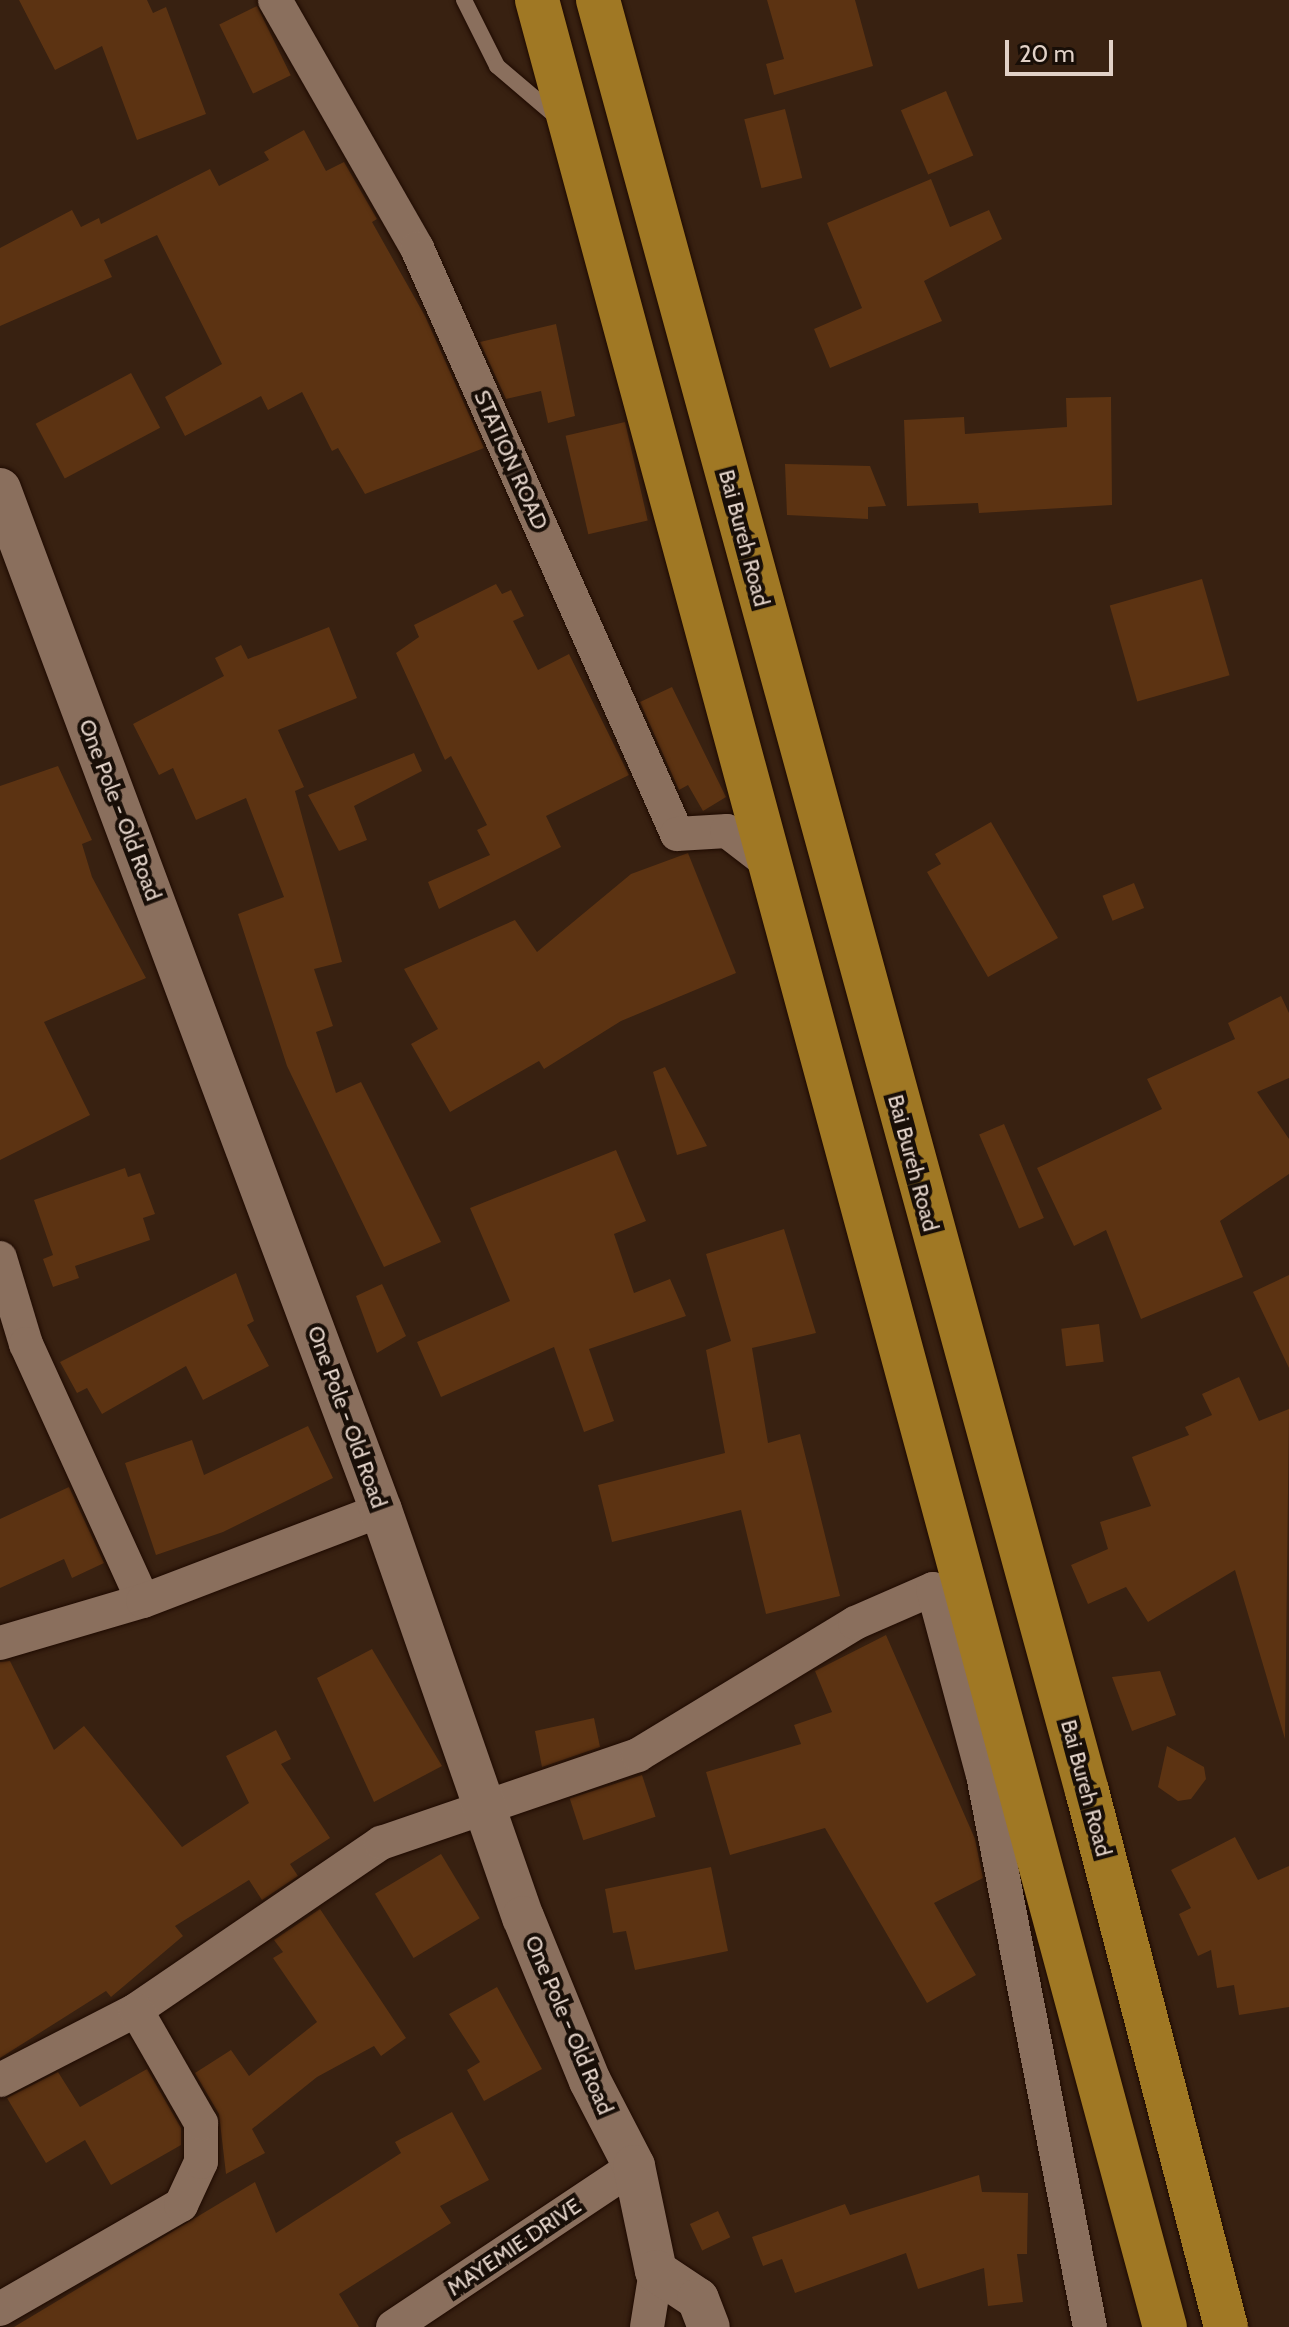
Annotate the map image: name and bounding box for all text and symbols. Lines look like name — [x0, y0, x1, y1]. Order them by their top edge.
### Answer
scale bar — [1009, 24, 1117, 74]
text: 20 m — [1019, 39, 1075, 68]
street label: STATION ROAD — [468, 386, 554, 534]
street label: Bai Bureh Road — [713, 467, 775, 609]
street label: One Pole - Old Road — [73, 716, 167, 904]
street label: Bai Bureh Road — [882, 1092, 944, 1234]
street label: One Pole - Old Road — [302, 1322, 392, 1512]
street label: Bai Bureh Road — [1055, 1717, 1117, 1859]
street label: One Pole - Old Road — [519, 1931, 619, 2119]
street label: MAYEMIE DRIVE — [442, 2193, 586, 2301]

